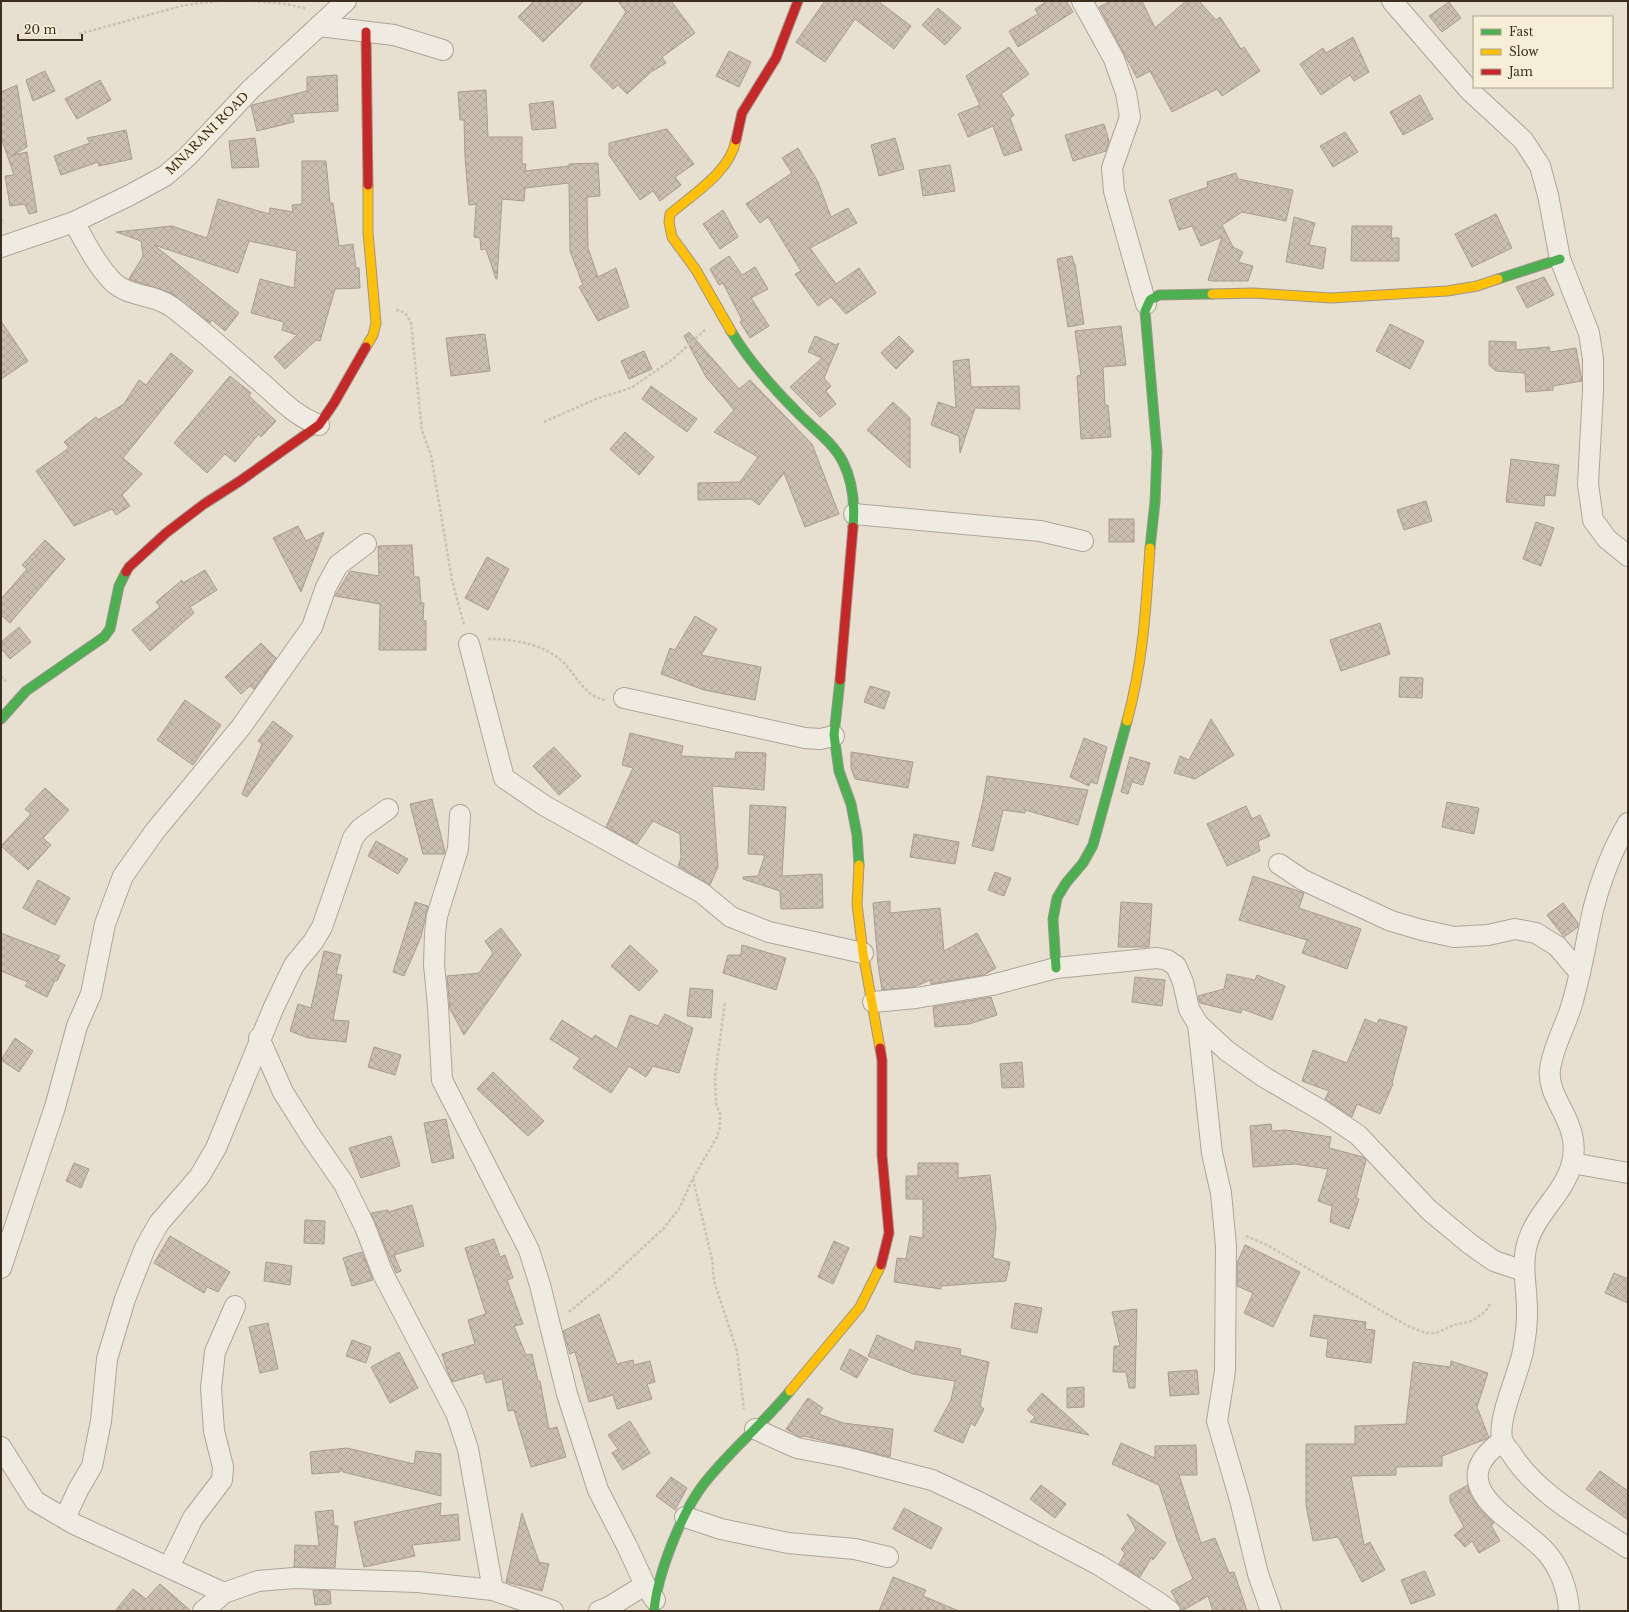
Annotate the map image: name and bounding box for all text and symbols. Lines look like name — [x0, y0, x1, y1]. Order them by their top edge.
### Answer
scale bar — [18, 16, 82, 42]
legend — [1473, 16, 1613, 88]
text: 20 m — [24, 22, 56, 37]
text: Fast — [1509, 24, 1534, 39]
text: Slow — [1509, 44, 1539, 59]
text: Jam — [1507, 64, 1533, 79]
street label: MNARANI ROAD — [162, 88, 252, 178]

